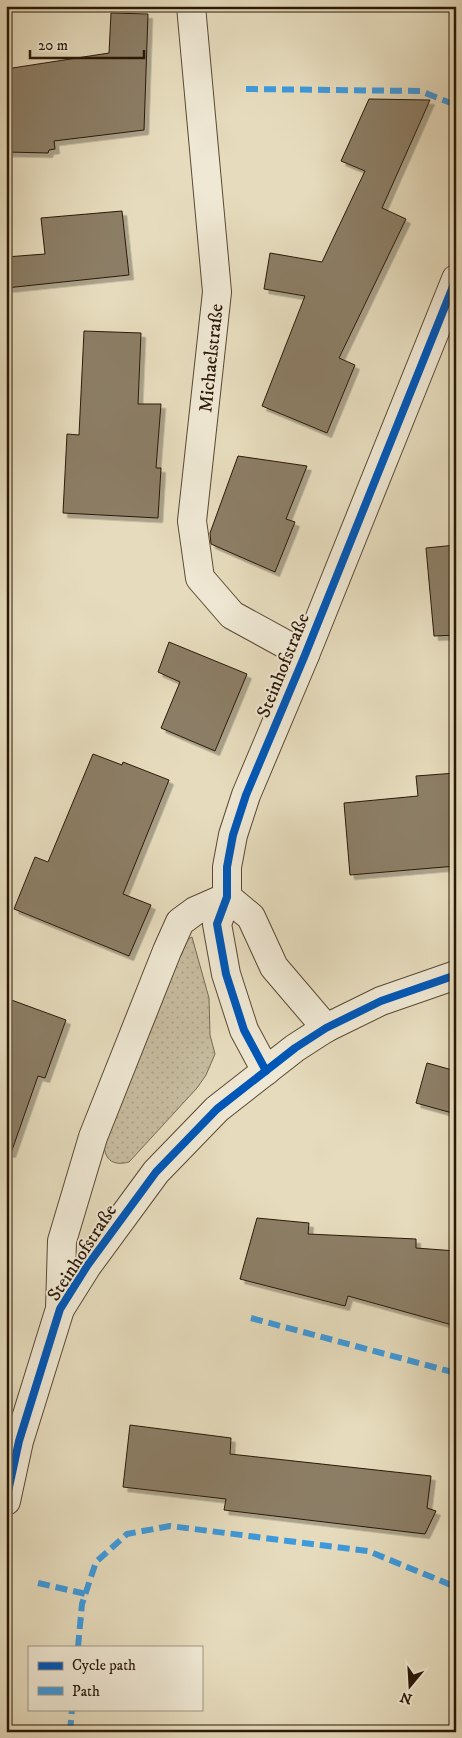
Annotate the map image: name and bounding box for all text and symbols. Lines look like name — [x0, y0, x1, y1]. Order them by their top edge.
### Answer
scale bar — [30, 28, 144, 60]
text: 20 m — [38, 36, 68, 55]
street label: Michaelstraße — [194, 303, 229, 414]
street label: Steinhofstraße — [252, 610, 315, 721]
street label: Steinhofstraße — [42, 1200, 122, 1306]
legend — [28, 1646, 202, 1710]
text: Cycle path — [72, 1656, 136, 1675]
north arrow — [384, 1660, 434, 1710]
text: Path — [72, 1682, 100, 1701]
text: N — [398, 1687, 415, 1708]

